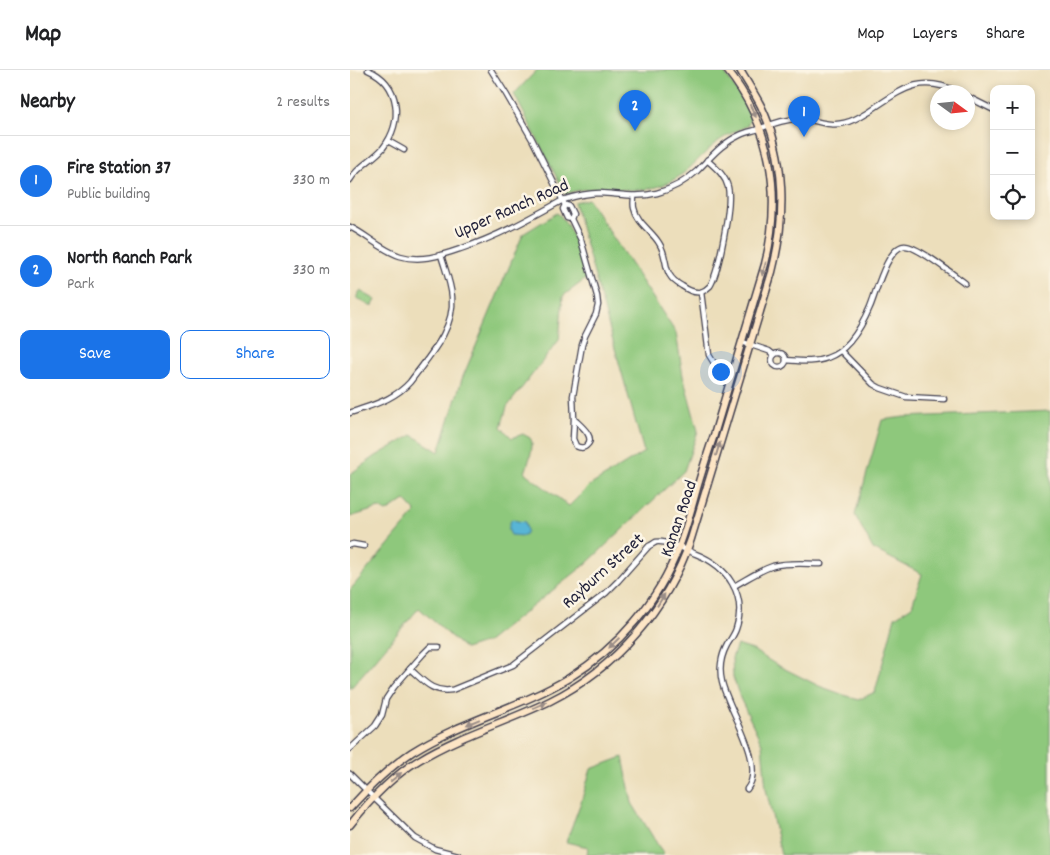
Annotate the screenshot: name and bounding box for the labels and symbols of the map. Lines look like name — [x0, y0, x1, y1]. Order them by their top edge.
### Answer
north arrow — [930, 85, 975, 130]
pin: 2 — [619, 90, 651, 131]
pin: 1 — [788, 96, 820, 137]
one-way arrow — [749, 104, 757, 118]
street label: Upper Ranch Road — [451, 174, 573, 246]
one-way arrow — [759, 262, 767, 277]
your location — [708, 359, 734, 385]
one-way arrow — [715, 441, 723, 456]
street label: Kanan Road — [655, 477, 705, 561]
street label: Rayburn Street — [557, 528, 651, 616]
one-way arrow — [657, 594, 666, 607]
one-way arrow — [608, 637, 620, 649]
one-way arrow — [533, 701, 548, 710]
one-way arrow — [466, 719, 480, 727]
one-way arrow — [389, 772, 402, 783]

